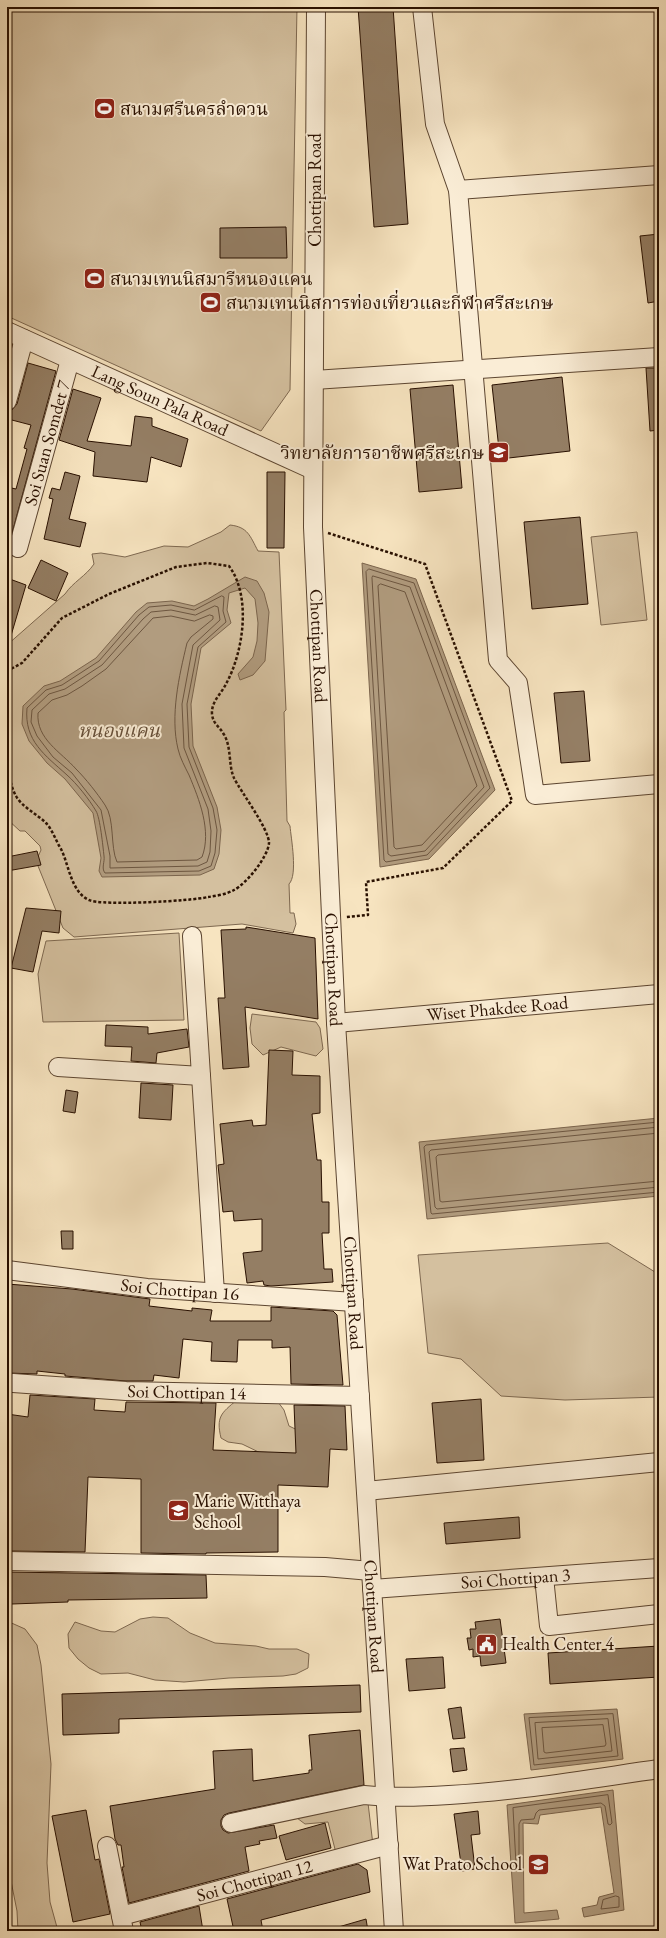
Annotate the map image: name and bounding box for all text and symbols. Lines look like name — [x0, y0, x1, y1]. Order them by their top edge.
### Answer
sports icon: สนามศรีนครลำดวน — [91, 96, 117, 122]
place label: สนามศรีนครลำดวน — [120, 97, 268, 120]
street label: Chottipan Road — [303, 132, 326, 247]
sports icon: สนามเทนนิสมารีหนองแคน — [81, 266, 107, 292]
place label: สนามเทนนิสมารีหนองแคน — [110, 267, 313, 290]
place label: สนามเทนนิสการท่องเที่ยวและกีฬาศรีสะเกษ — [226, 289, 554, 314]
sports icon: สนามเทนนิสการท่องเที่ยวและกีฬาศรีสะเกษ — [198, 290, 224, 316]
street label: Lang Soun Pala Road — [88, 359, 233, 441]
street label: Soi Suan Somdet 7 — [18, 377, 75, 508]
school or university icon: วิทยาลัยการอาชีพศรีสะเกษ — [486, 440, 512, 466]
place label: วิทยาลัยการอาชีพศรีสะเกษ — [280, 441, 485, 464]
street label: Chottipan Road — [305, 589, 333, 704]
water label: หนองแคน — [78, 718, 160, 743]
street label: Chottipan Road — [320, 912, 348, 1028]
street label: Wiset Phakdee Road — [426, 990, 570, 1026]
street label: Chottipan Road — [339, 1235, 369, 1351]
street label: Soi Chottipan 16 — [119, 1273, 240, 1305]
street label: Soi Chottipan 14 — [127, 1379, 247, 1405]
place label: Marie Witthaya School — [194, 1489, 302, 1533]
school or university icon: Marie Witthaya School — [165, 1498, 191, 1524]
street label: Chottipan Road — [359, 1559, 390, 1675]
street label: Soi Chottipan 3 — [460, 1563, 571, 1593]
public building icon: Health Center 4 — [473, 1631, 499, 1657]
place label: Health Center 4 — [502, 1632, 614, 1655]
school or university icon: Wat Prato School — [525, 1851, 551, 1877]
place label: Wat Prato School — [403, 1852, 522, 1875]
street label: Soi Chottipan 12 — [194, 1854, 315, 1906]

